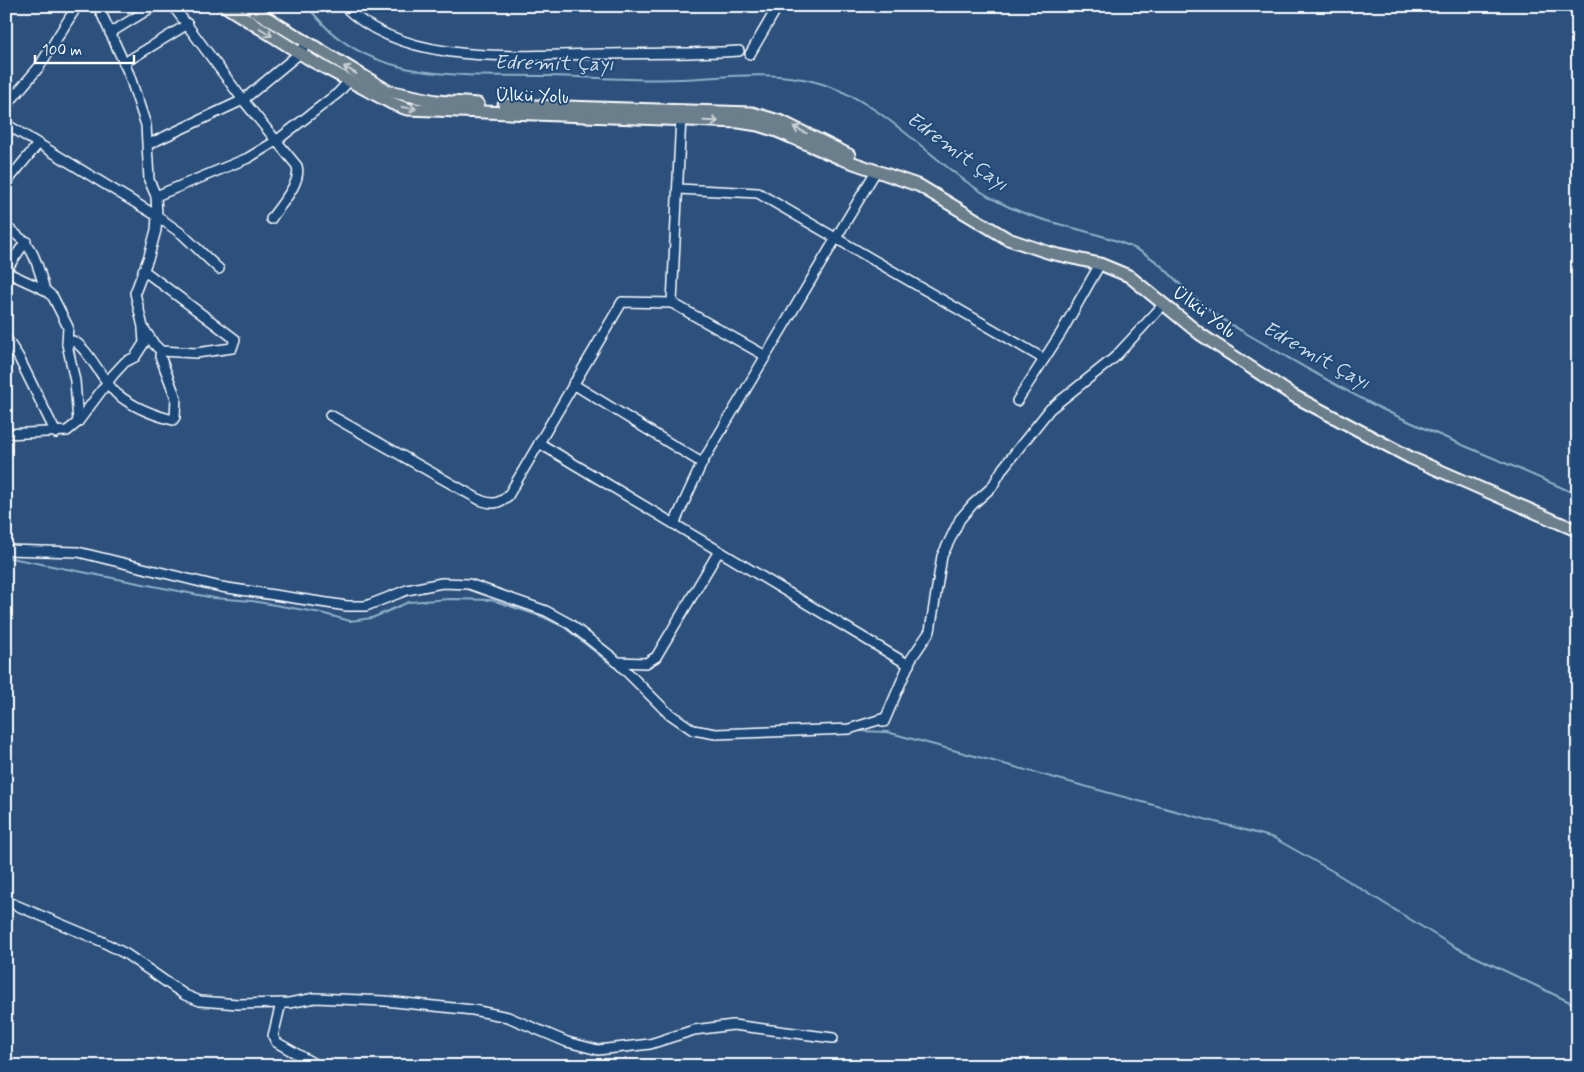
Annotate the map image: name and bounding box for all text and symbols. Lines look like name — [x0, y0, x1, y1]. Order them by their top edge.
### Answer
one-way arrow — [259, 27, 273, 37]
scale bar — [35, 32, 134, 64]
text: 100 m — [42, 41, 82, 61]
water label: Edremit Çayı — [494, 49, 614, 79]
one-way arrow — [344, 64, 358, 74]
street label: Ülkü Yolu — [495, 82, 569, 110]
one-way arrow — [400, 103, 416, 113]
water label: Edremit Çayı — [901, 106, 1014, 198]
one-way arrow — [702, 116, 719, 126]
one-way arrow — [793, 125, 808, 135]
street label: Ülkü Yolu — [1167, 280, 1241, 344]
water label: Edremit Çayı — [1257, 315, 1375, 397]

